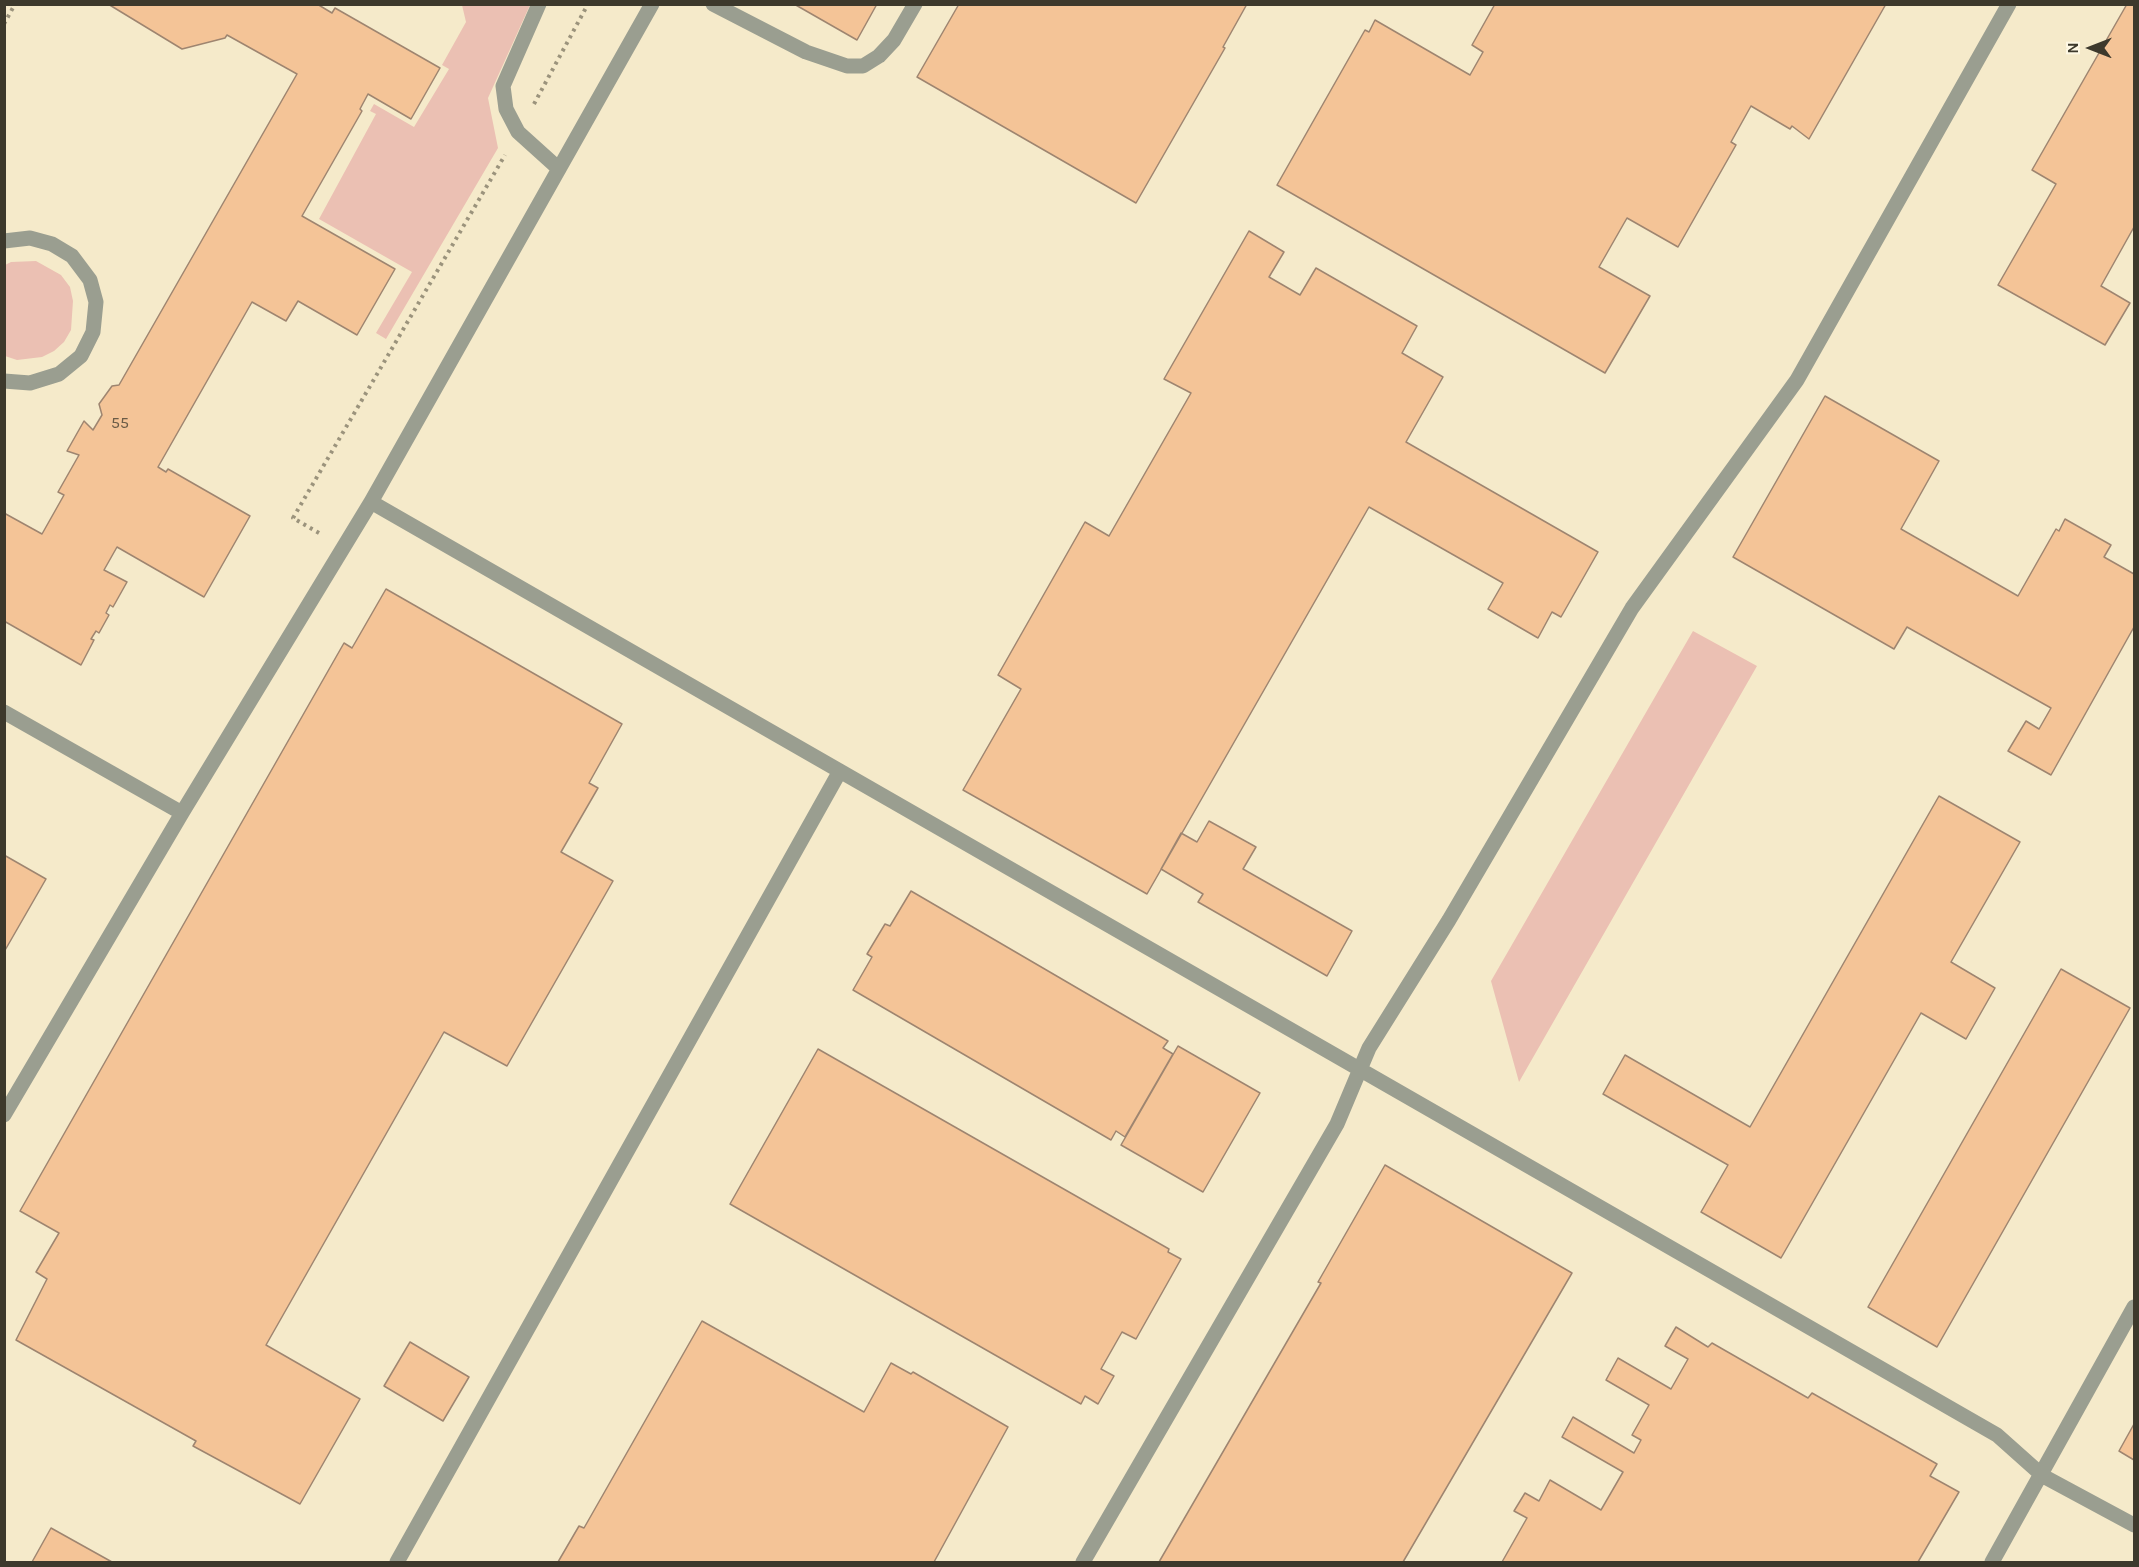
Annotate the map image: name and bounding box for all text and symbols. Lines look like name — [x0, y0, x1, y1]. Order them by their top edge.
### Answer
north arrow — [2061, 18, 2121, 78]
text: N — [2063, 42, 2082, 54]
house number: 55 — [111, 413, 129, 433]

